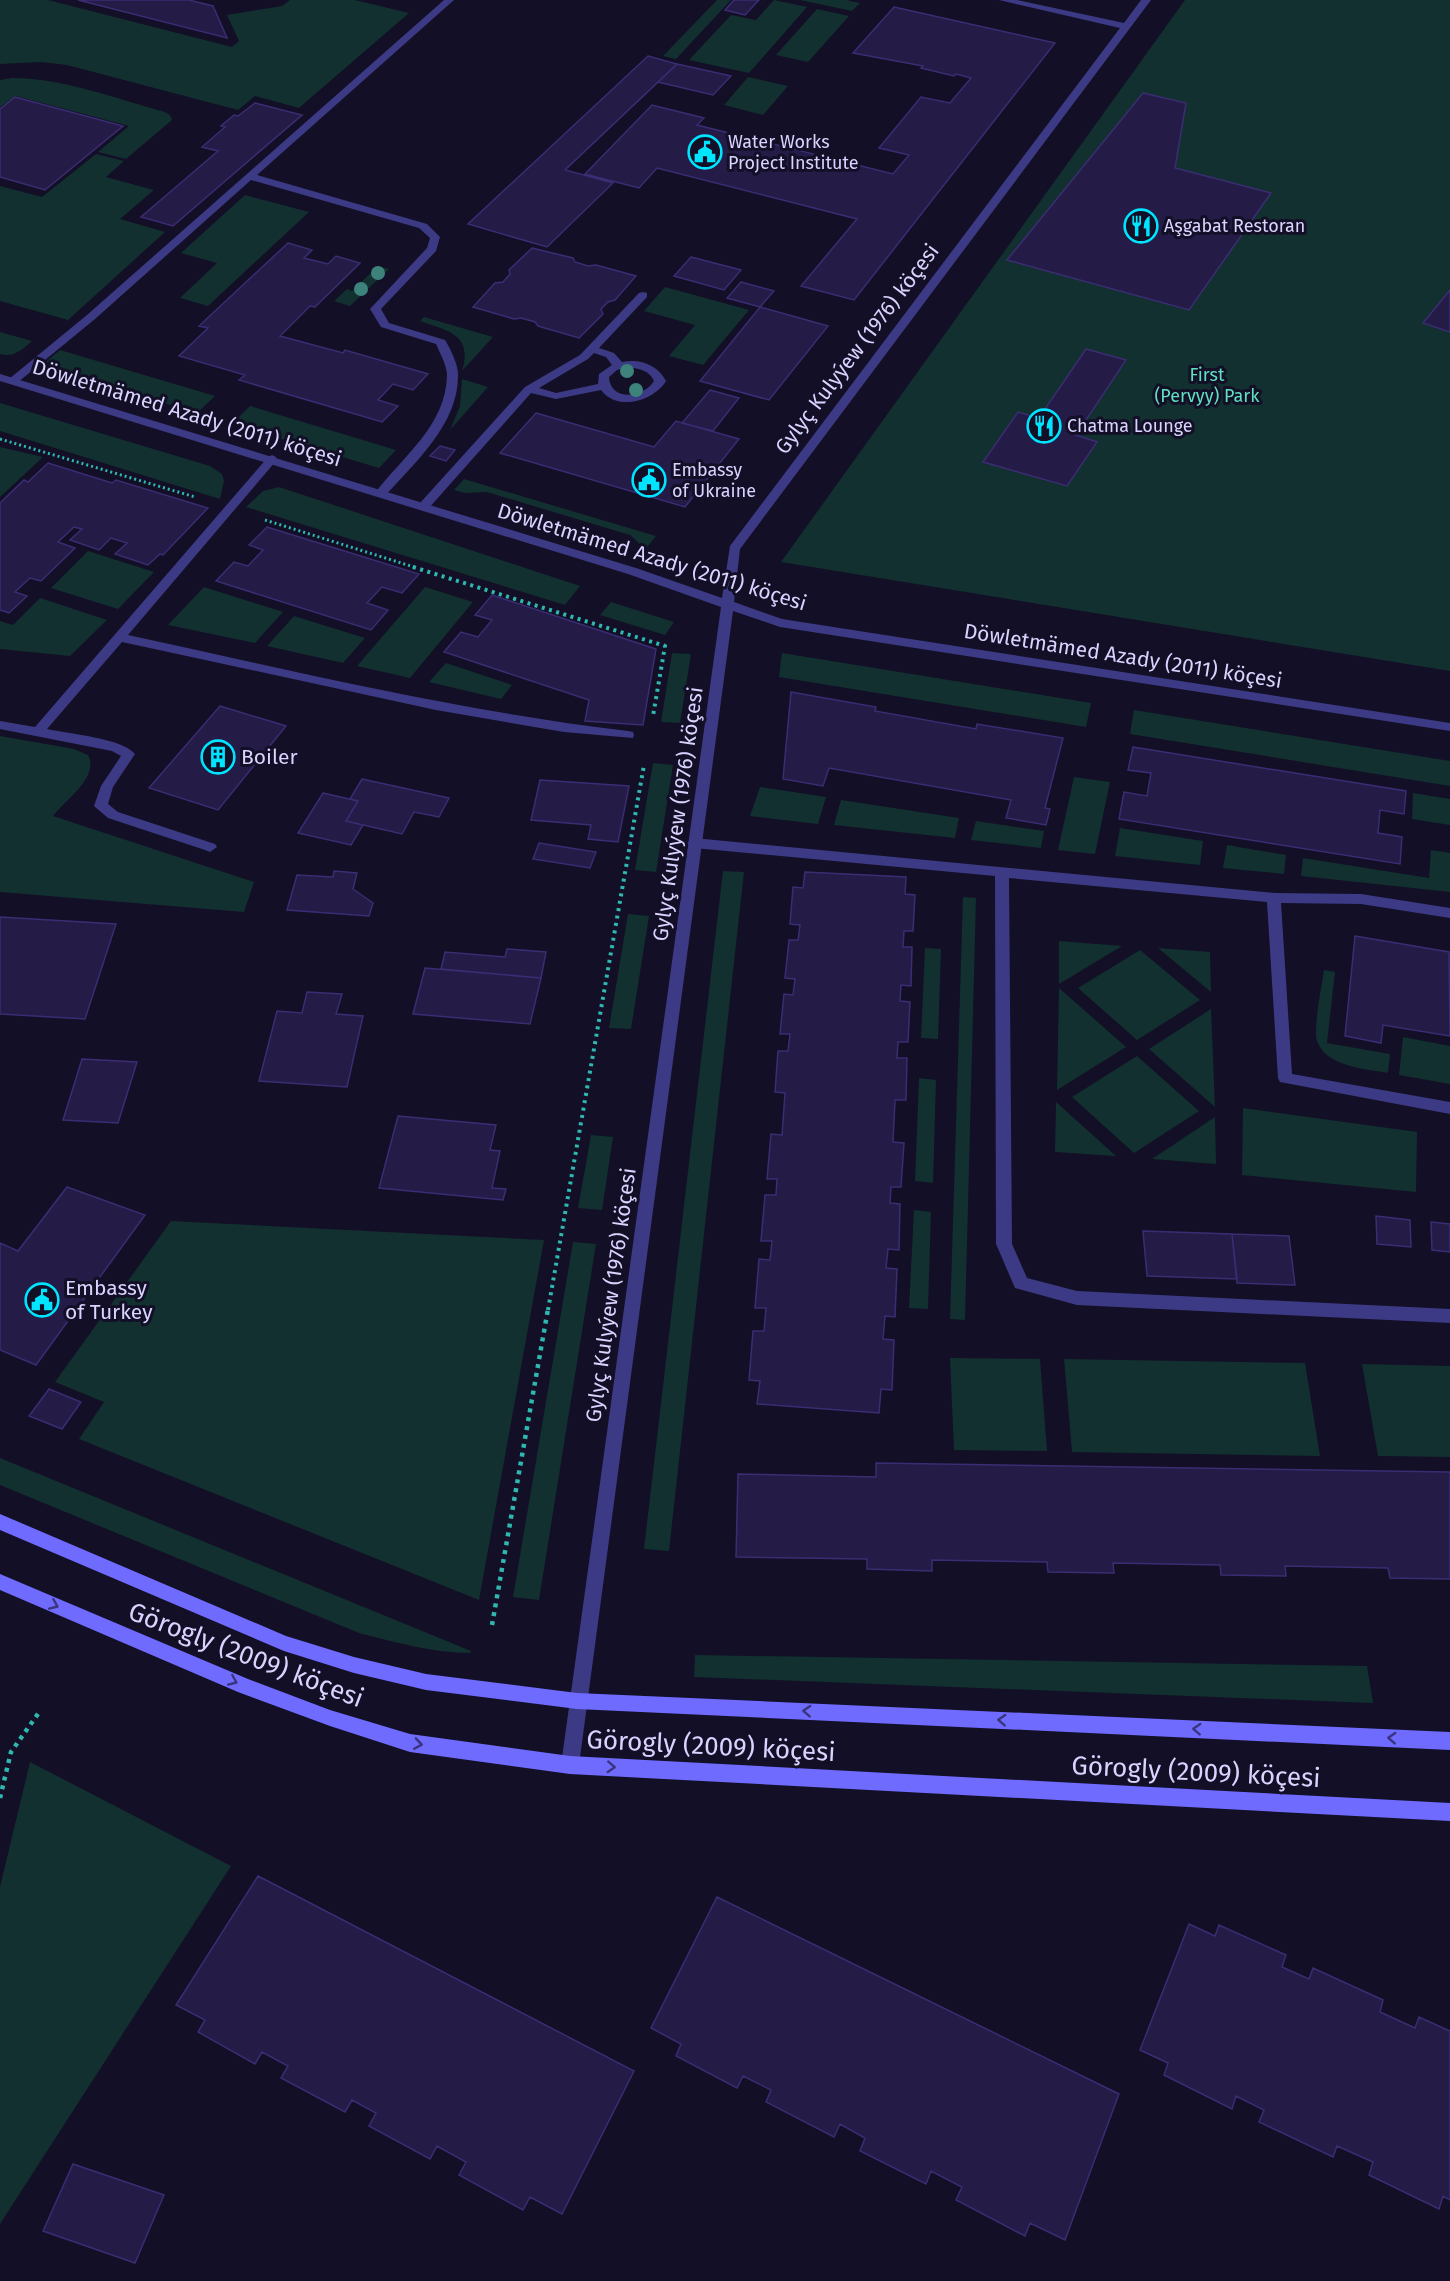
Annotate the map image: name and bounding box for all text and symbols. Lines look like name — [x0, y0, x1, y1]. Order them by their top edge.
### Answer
place label: Water Works Project Institute — [728, 131, 859, 174]
public building icon: Water Works Project Institute — [687, 134, 723, 170]
restaurant icon: Aşgabat Restoran — [1123, 208, 1159, 244]
place label: Aşgabat Restoran — [1164, 215, 1305, 237]
street label: Gylyç Kulyýew (1976) köçesi — [769, 239, 945, 459]
street label: Döwletmämed Azady (2011) köçesi — [29, 354, 345, 472]
park label: First (Pervyy) Park — [1154, 364, 1260, 407]
restaurant icon: Chatma Lounge — [1026, 408, 1062, 444]
place label: Chatma Lounge — [1067, 415, 1193, 437]
place label: Embassy of Ukraine — [672, 459, 756, 502]
public building icon: Embassy of Ukraine — [631, 462, 667, 498]
street label: Döwletmämed Azady (2011) köçesi — [494, 498, 810, 616]
street label: Döwletmämed Azady (2011) köçesi — [962, 618, 1284, 694]
street label: Gylyç Kulyýew (1976) köçesi — [647, 685, 709, 943]
building icon: Boiler — [200, 739, 236, 775]
place label: Boiler — [241, 744, 298, 770]
street label: Gylyç Kulyýew (1976) köçesi — [580, 1166, 642, 1424]
place label: Embassy of Turkey — [65, 1275, 153, 1325]
public building icon: Embassy of Turkey — [24, 1282, 60, 1318]
street label: Görogly (2009) köçesi — [124, 1596, 368, 1714]
one-way arrow — [47, 1598, 58, 1610]
one-way arrow — [227, 1674, 238, 1686]
one-way arrow — [803, 1705, 812, 1718]
one-way arrow — [997, 1714, 1006, 1727]
one-way arrow — [1192, 1723, 1201, 1736]
street label: Görogly (2009) köçesi — [586, 1724, 836, 1768]
one-way arrow — [1387, 1732, 1396, 1745]
one-way arrow — [413, 1737, 422, 1749]
street label: Görogly (2009) köçesi — [1071, 1750, 1321, 1794]
one-way arrow — [607, 1760, 616, 1773]

